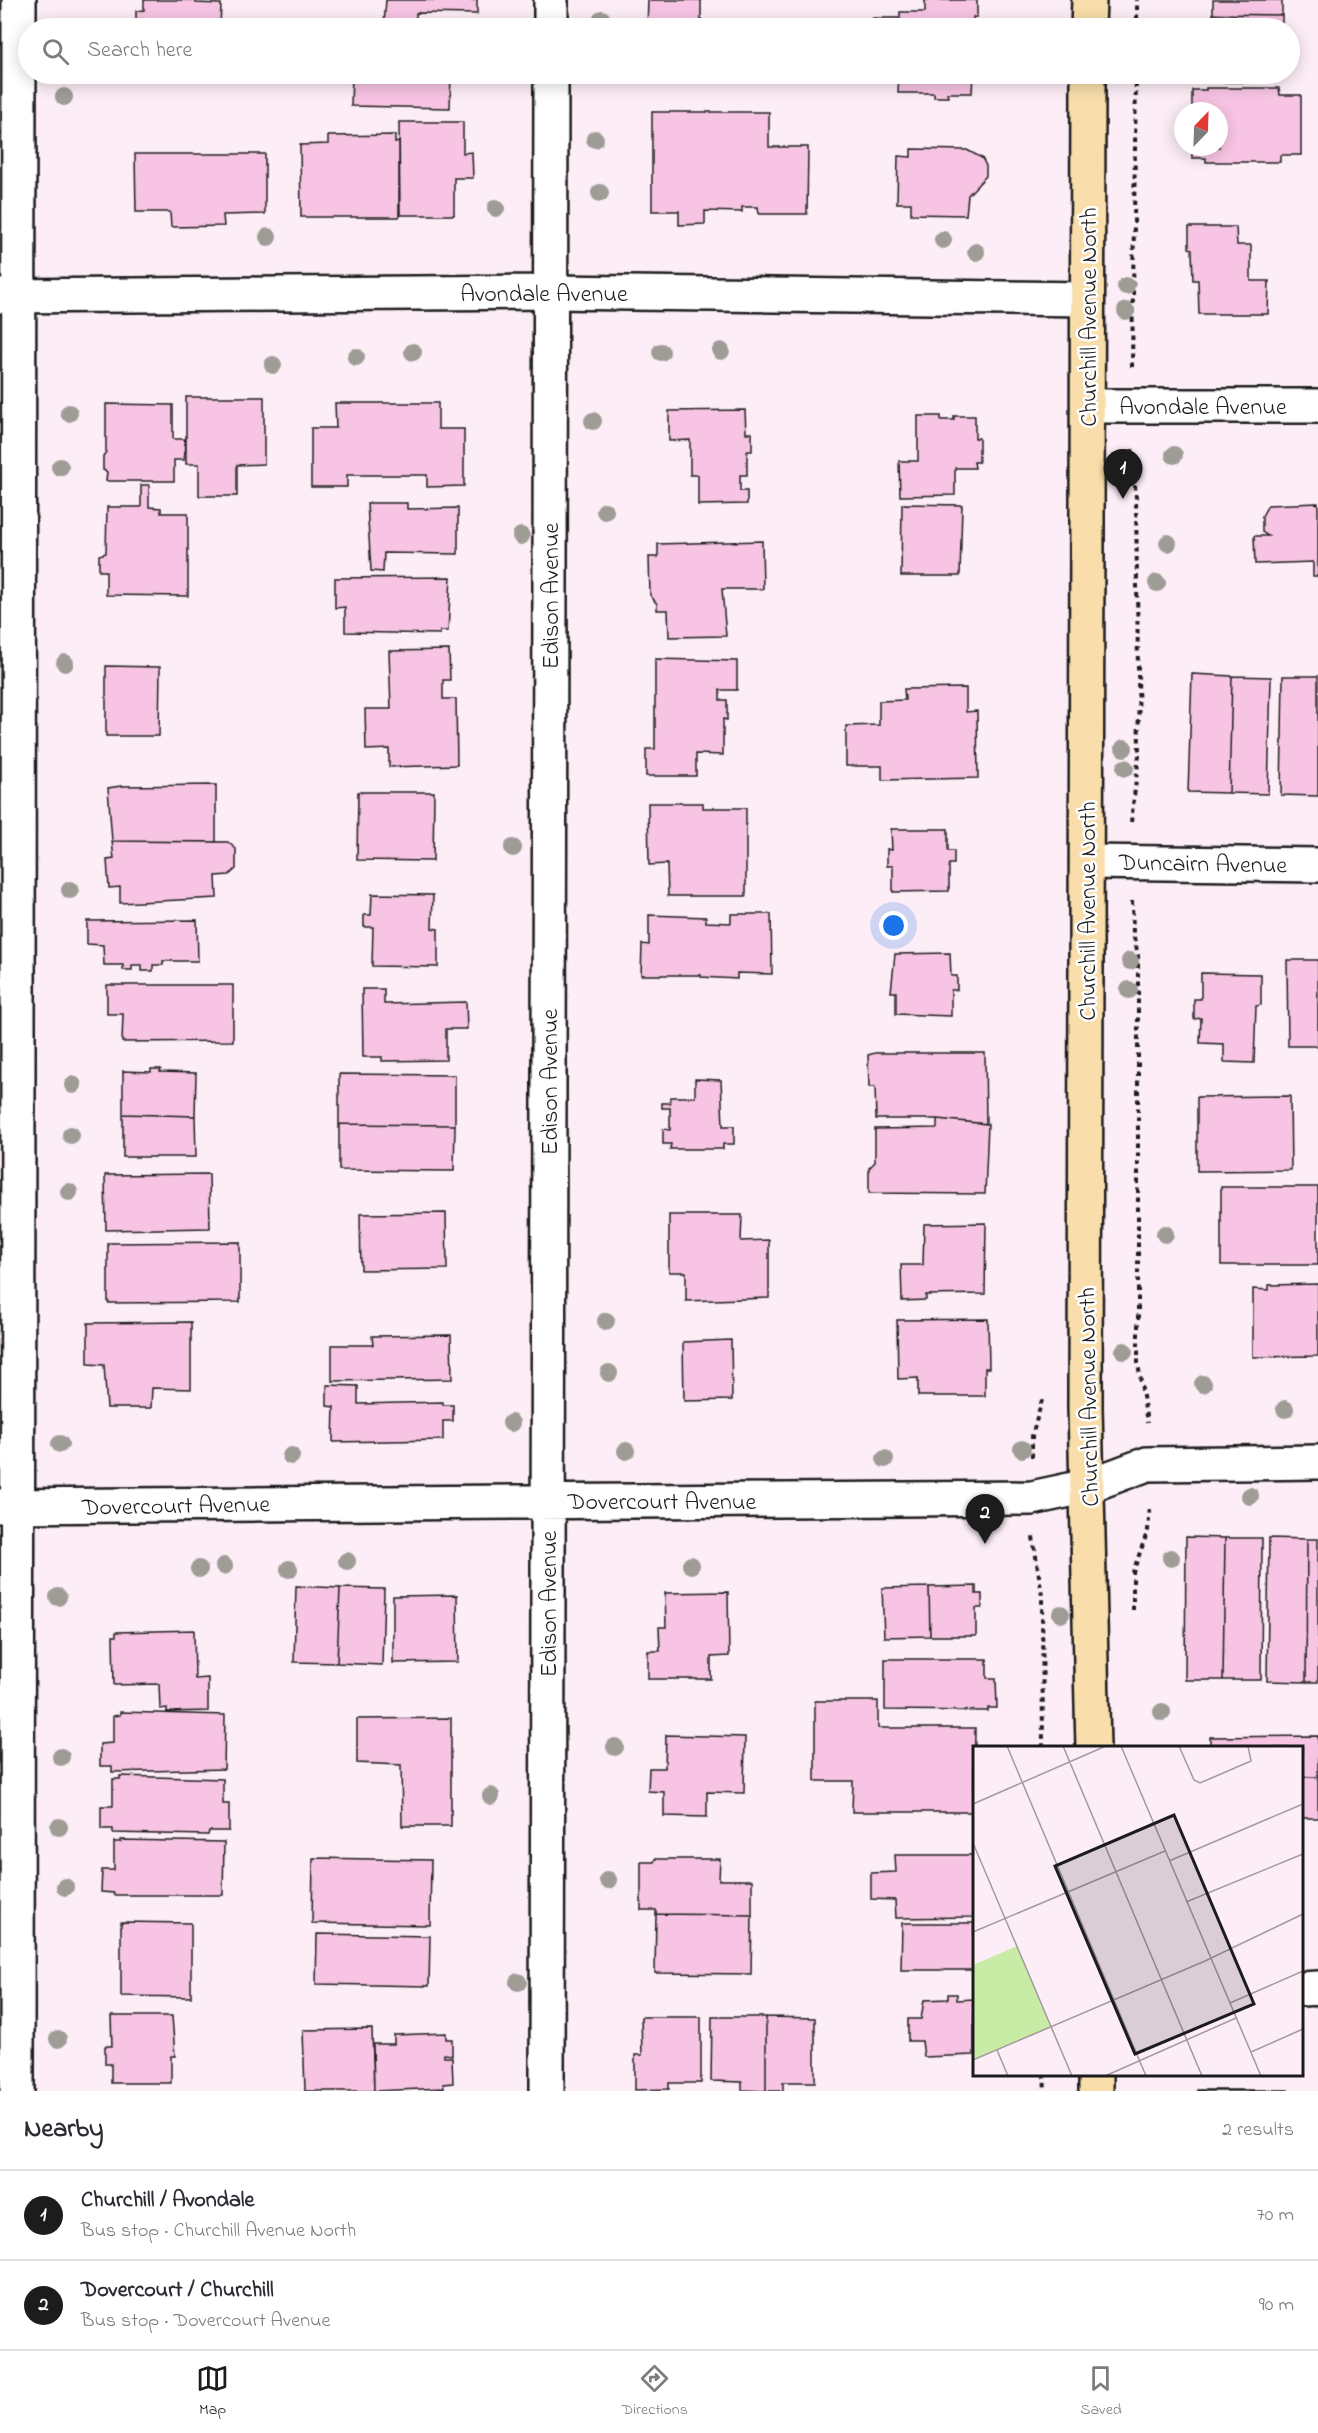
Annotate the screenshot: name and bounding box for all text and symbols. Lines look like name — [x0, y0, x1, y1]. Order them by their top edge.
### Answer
search box — [18, 18, 1300, 84]
icon: search — [39, 35, 72, 68]
text: Search here — [87, 35, 192, 67]
north arrow — [1174, 102, 1228, 156]
street label: Churchill Avenue North — [1073, 207, 1108, 427]
street label: Avondale Avenue — [460, 278, 628, 313]
street label: Avondale Avenue — [1119, 391, 1287, 426]
pin: 1 — [1104, 450, 1142, 499]
street label: Edison Avenue — [535, 522, 570, 669]
street label: Churchill Avenue North — [1072, 801, 1107, 1021]
street label: Duncairn Avenue — [1118, 847, 1288, 884]
your location — [879, 911, 908, 940]
street label: Edison Avenue — [534, 1008, 569, 1155]
street label: Churchill Avenue North — [1071, 1287, 1110, 1507]
street label: Dovercourt Avenue — [567, 1486, 756, 1521]
street label: Dovercourt Avenue — [81, 1488, 271, 1527]
pin: 2 — [966, 1494, 1004, 1544]
street label: Edison Avenue — [533, 1530, 568, 1677]
inset map — [973, 1746, 1303, 2076]
text: Nearby — [24, 2111, 103, 2149]
text: 2 results — [1222, 2116, 1294, 2145]
text: Churchill / Avondale — [81, 2185, 254, 2217]
text: 1 — [40, 2201, 47, 2230]
text: 70 m — [1257, 2201, 1294, 2230]
text: Bus stop · Churchill Avenue North — [81, 2217, 356, 2246]
text: Dovercourt / Churchill — [81, 2275, 274, 2307]
text: 2 — [39, 2291, 48, 2320]
text: 90 m — [1259, 2291, 1294, 2320]
text: Bus stop · Dovercourt Avenue — [81, 2307, 330, 2336]
tab: Map — [196, 2362, 229, 2422]
tab: Directions — [621, 2362, 688, 2422]
tab: Saved — [1080, 2362, 1122, 2422]

